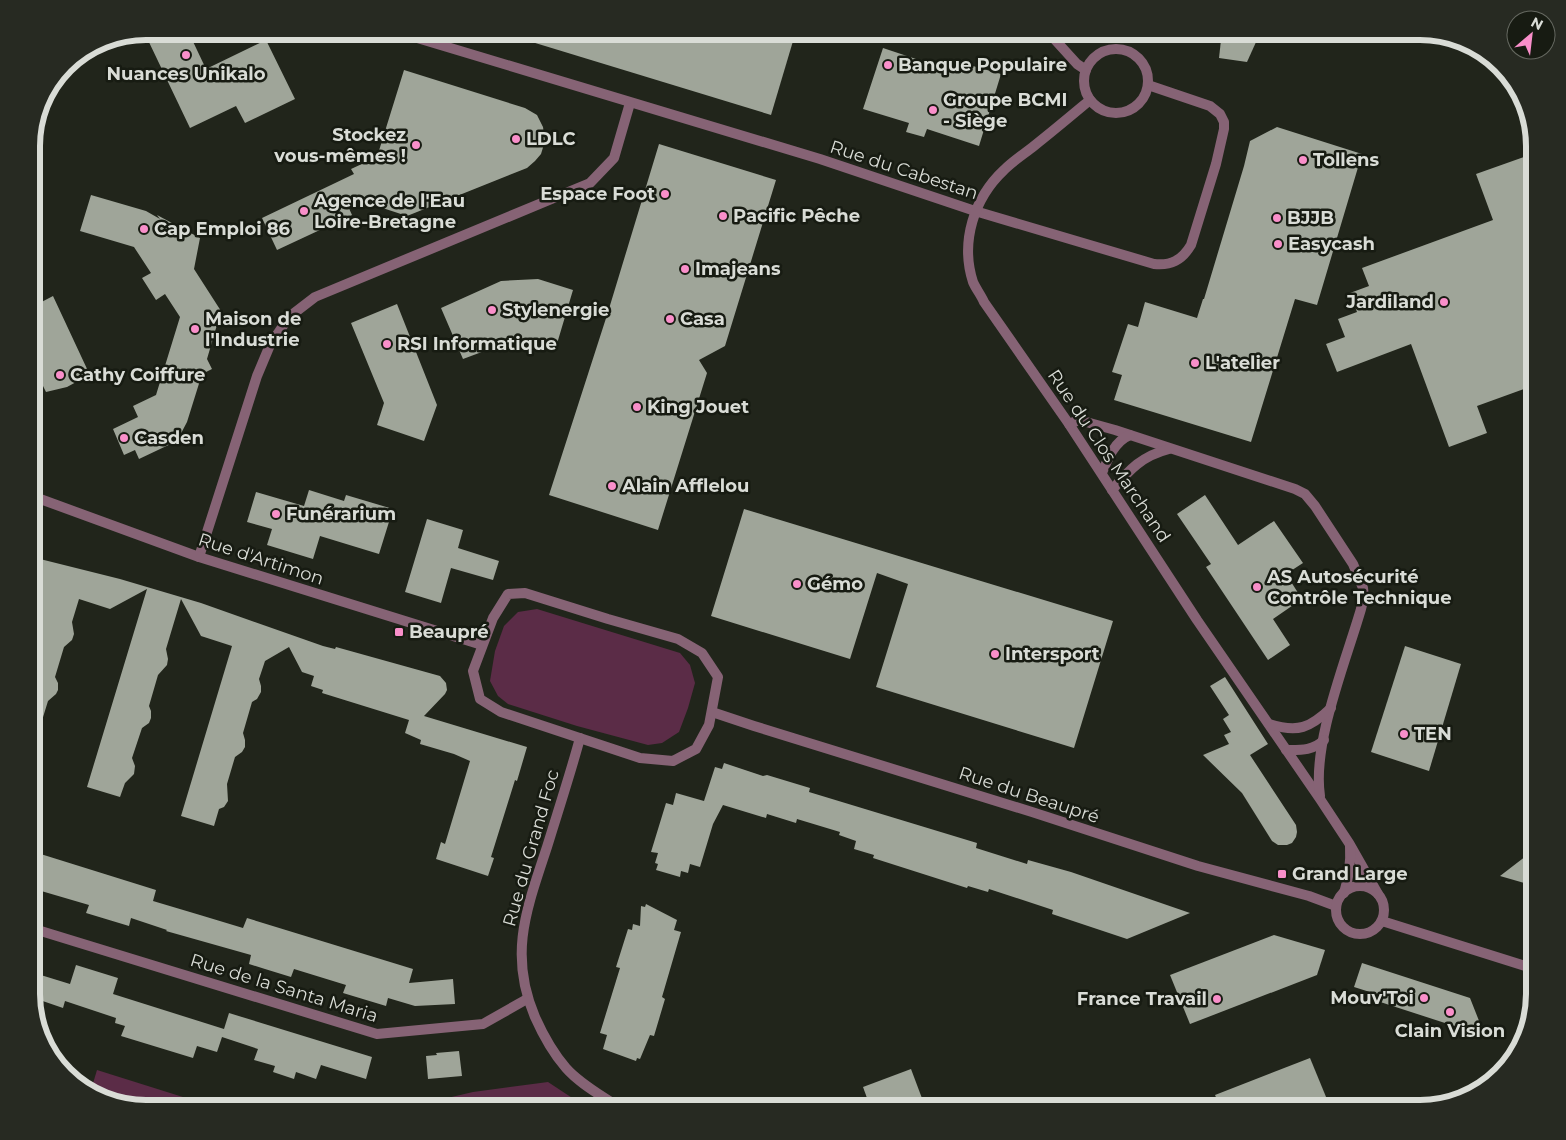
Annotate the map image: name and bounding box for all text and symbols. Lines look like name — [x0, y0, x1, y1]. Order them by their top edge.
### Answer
north arrow — [1506, 10, 1556, 60]
text: N — [1528, 13, 1546, 34]
marker: Nuances Unikalo — [180, 49, 192, 61]
place label: Banque Populaire — [898, 54, 1067, 76]
marker: Banque Populaire — [882, 59, 894, 71]
place label: Nuances Unikalo — [106, 63, 266, 85]
place label: Groupe BCMI - Siège — [943, 89, 1067, 132]
marker: Groupe BCMI - Siège — [927, 104, 939, 116]
place label: Stockez vous-mêmes ! — [273, 124, 406, 167]
place label: LDLC — [526, 128, 575, 150]
marker: LDLC — [510, 133, 522, 145]
street label: Rue du Cabestan — [827, 136, 981, 204]
marker: Stockez vous-mêmes ! — [410, 139, 422, 151]
place label: Tollens — [1313, 149, 1380, 171]
marker: Tollens — [1297, 154, 1309, 166]
place label: Espace Foot — [540, 183, 655, 205]
marker: Espace Foot — [659, 188, 671, 200]
place label: Agence de l'Eau Loire-Bretagne — [313, 190, 465, 233]
marker: Agence de l'Eau Loire-Bretagne — [298, 205, 310, 217]
place label: Pacific Pêche — [733, 205, 860, 227]
place label: BJJB — [1287, 207, 1334, 229]
marker: Pacific Pêche — [717, 210, 729, 222]
marker: BJJB — [1271, 212, 1283, 224]
place label: Cap Emploi 86 — [154, 218, 291, 240]
marker: Cap Emploi 86 — [138, 223, 150, 235]
place label: Easycash — [1288, 233, 1375, 255]
marker: Easycash — [1272, 238, 1284, 250]
place label: Imajeans — [695, 258, 781, 280]
marker: Imajeans — [679, 263, 691, 275]
place label: Jardiland — [1345, 291, 1434, 313]
marker: Jardiland — [1438, 296, 1450, 308]
place label: Stylenergie — [502, 299, 609, 321]
marker: Stylenergie — [486, 304, 498, 316]
place label: Maison de l'Industrie — [205, 308, 301, 351]
place label: Casa — [680, 308, 725, 330]
marker: Casa — [664, 313, 676, 325]
marker: Maison de l'Industrie — [189, 323, 201, 335]
place label: RSI Informatique — [397, 333, 557, 355]
marker: RSI Informatique — [381, 338, 393, 350]
place label: L'atelier — [1205, 352, 1280, 374]
marker: L'atelier — [1189, 357, 1201, 369]
place label: Cathy Coiffure — [70, 364, 205, 386]
street label: Rue du Clos Marchand — [1043, 365, 1175, 547]
marker: Cathy Coiffure — [54, 369, 66, 381]
place label: King Jouet — [647, 396, 749, 418]
marker: King Jouet — [631, 401, 643, 413]
place label: Casden — [134, 427, 204, 449]
marker: Casden — [118, 432, 130, 444]
place label: Alain Afflelou — [621, 475, 749, 497]
marker: Alain Afflelou — [606, 480, 618, 492]
place label: Funérarium — [286, 503, 396, 525]
marker: Funérarium — [270, 508, 282, 520]
street label: Rue d'Artimon — [195, 528, 327, 590]
place label: AS Autosécurité Contrôle Technique — [1266, 566, 1452, 609]
place label: Gémo — [807, 573, 863, 595]
marker: Gémo — [791, 578, 803, 590]
marker: AS Autosécurité Contrôle Technique — [1251, 581, 1263, 593]
place label: Beaupré — [409, 621, 489, 643]
marker: Beaupré — [393, 626, 405, 638]
place label: Intersport — [1005, 643, 1100, 665]
marker: Intersport — [989, 648, 1001, 660]
place label: TEN — [1414, 723, 1452, 745]
marker: TEN — [1398, 728, 1410, 740]
street label: Rue du Beaupré — [956, 762, 1102, 828]
street label: Rue du Grand Foc — [498, 767, 564, 929]
place label: Grand Large — [1292, 863, 1408, 885]
marker: Grand Large — [1276, 868, 1288, 880]
street label: Rue de la Santa Maria — [187, 949, 381, 1027]
place label: Mouv'Toi — [1330, 987, 1414, 1009]
place label: France Travail — [1077, 988, 1207, 1010]
marker: Mouv'Toi — [1418, 992, 1430, 1004]
marker: France Travail — [1211, 993, 1223, 1005]
marker: Clain Vision — [1444, 1006, 1456, 1018]
place label: Clain Vision — [1395, 1020, 1505, 1042]

